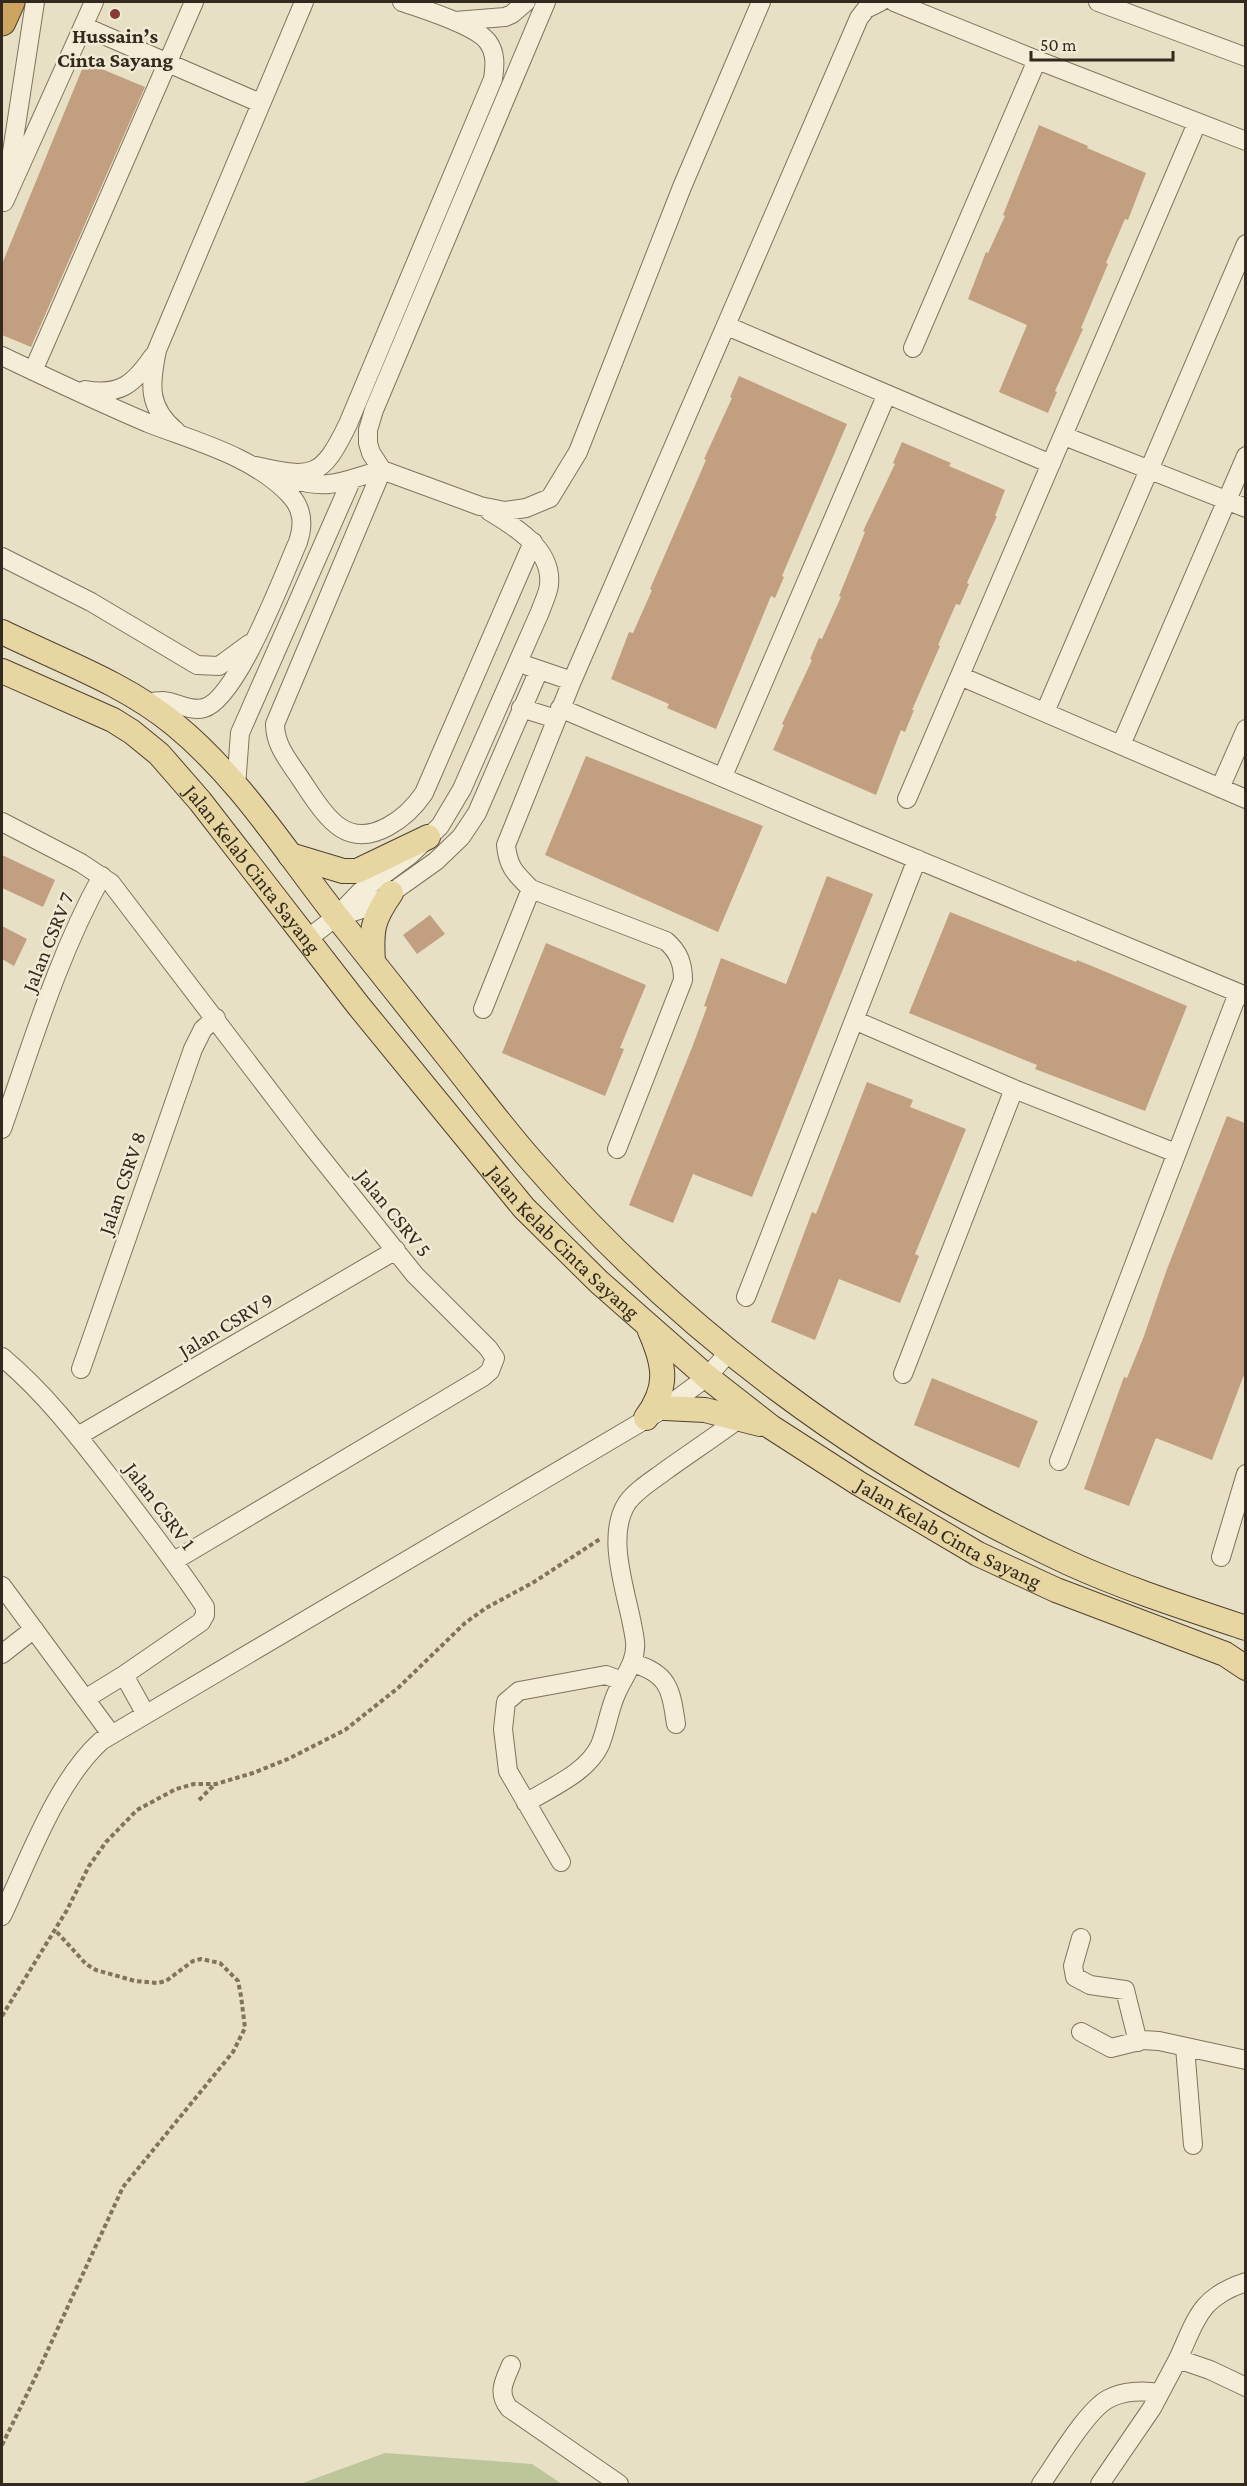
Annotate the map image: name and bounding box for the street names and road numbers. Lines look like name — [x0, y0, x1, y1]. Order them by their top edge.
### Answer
street label: Jalan Kelab Cinta Sayang — [178, 778, 326, 958]
street label: Jalan CSRV 7 — [16, 888, 79, 997]
street label: Jalan CSRV 8 — [93, 1128, 151, 1239]
street label: Jalan Kelab Cinta Sayang — [481, 1159, 645, 1324]
street label: Jalan CSRV 5 — [350, 1163, 437, 1262]
street label: Jalan CSRV 9 — [172, 1287, 278, 1364]
street label: Jalan CSRV 1 — [118, 1456, 201, 1554]
street label: Jalan Kelab Cinta Sayang — [850, 1472, 1045, 1593]

